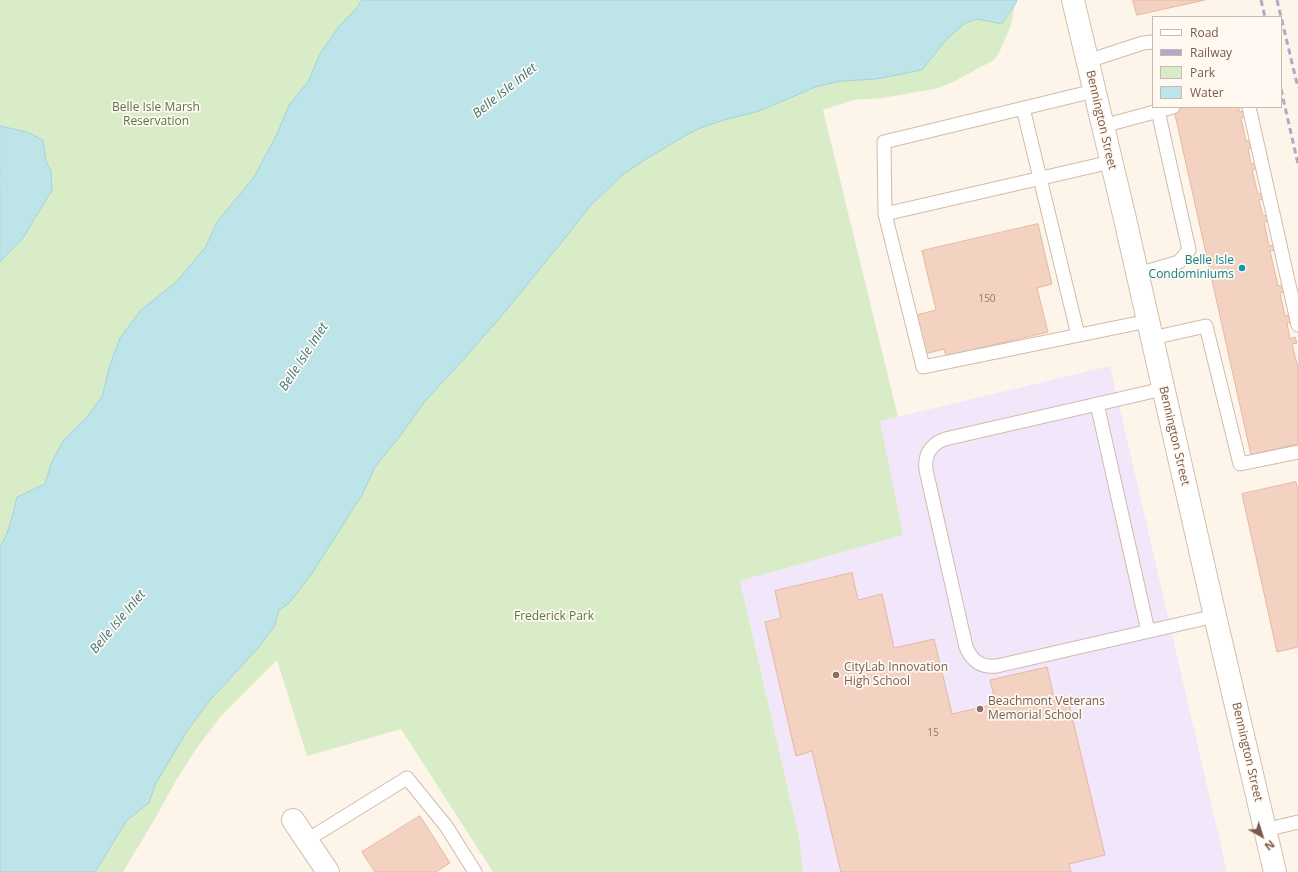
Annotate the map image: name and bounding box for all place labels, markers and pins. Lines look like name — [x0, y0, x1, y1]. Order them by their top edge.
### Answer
place label: Belle Isle Condominiums — [1149, 254, 1234, 282]
marker: Belle Isle Condominiums — [1237, 263, 1247, 273]
place label: CityLab Innovation High School — [844, 661, 948, 689]
marker: CityLab Innovation High School — [831, 670, 841, 680]
place label: Beachmont Veterans Memorial School — [988, 695, 1105, 723]
marker: Beachmont Veterans Memorial School — [975, 704, 985, 714]

